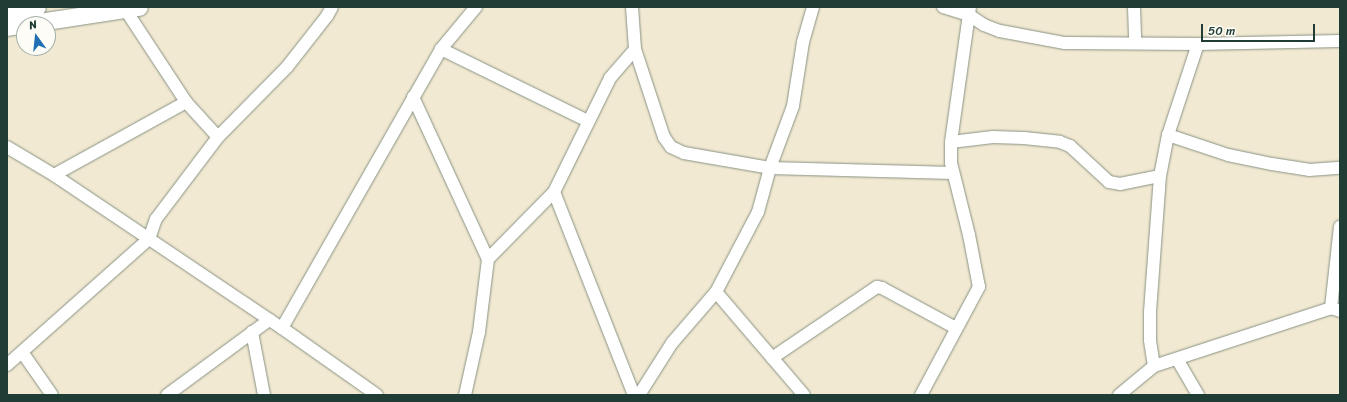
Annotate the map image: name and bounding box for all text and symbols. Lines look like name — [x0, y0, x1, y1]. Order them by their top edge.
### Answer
text: N — [27, 15, 39, 35]
north arrow — [16, 16, 56, 56]
scale bar — [1203, 16, 1317, 42]
text: 50 m — [1208, 20, 1235, 42]

